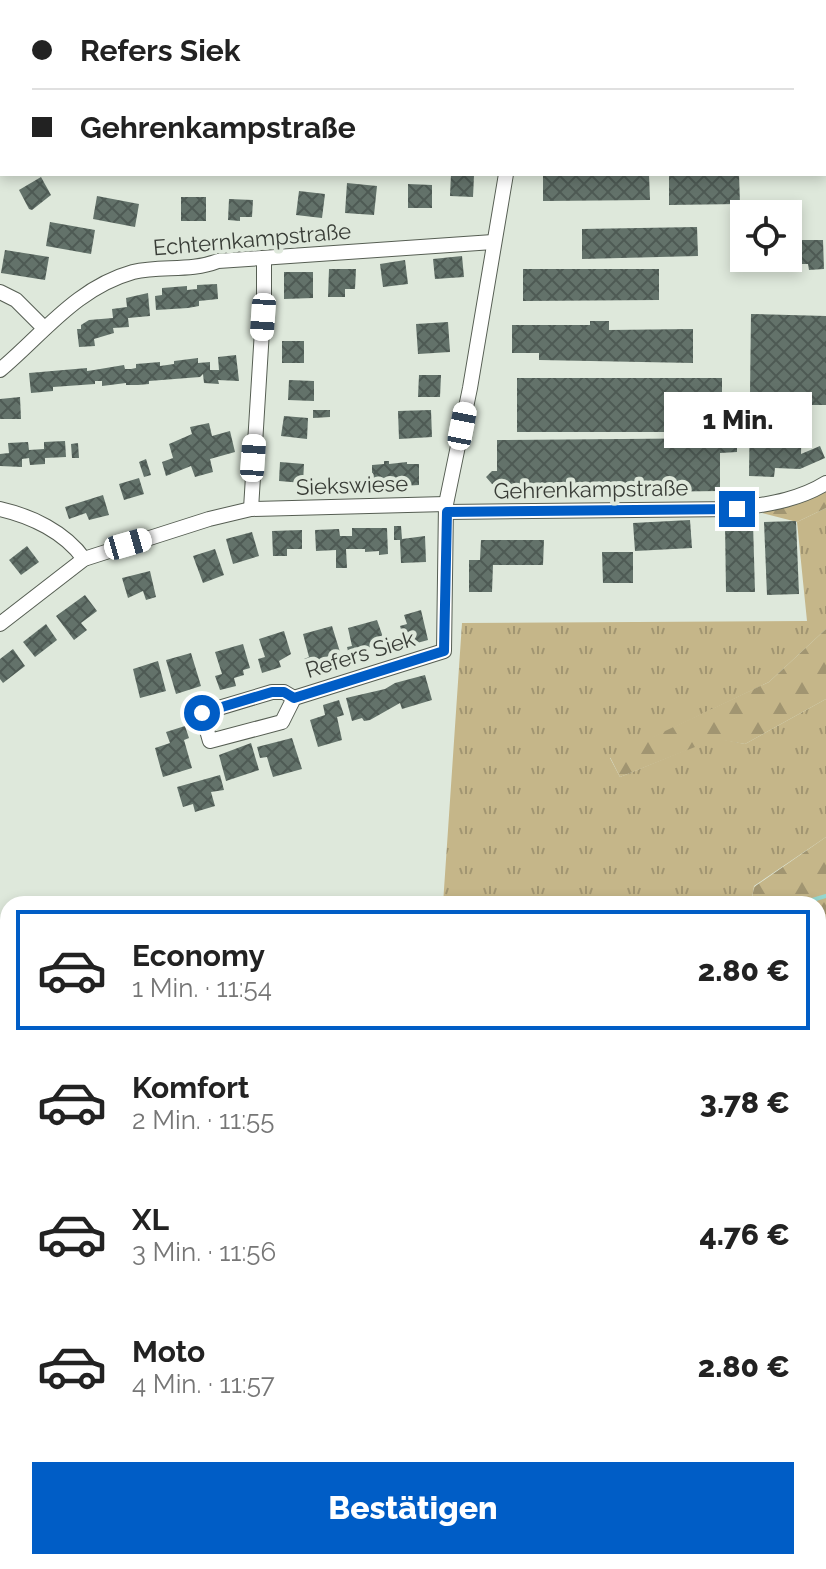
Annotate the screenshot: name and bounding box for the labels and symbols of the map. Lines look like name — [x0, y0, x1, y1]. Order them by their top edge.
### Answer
street label: Echternkampstraße — [152, 217, 352, 261]
car — [249, 292, 277, 342]
callout: 1 Min. — [663, 393, 811, 449]
car — [446, 400, 478, 452]
car — [239, 433, 267, 483]
street label: Siekswiese — [295, 470, 409, 500]
street label: Gehrenkampstraße — [493, 474, 689, 504]
route end — [719, 491, 755, 527]
car — [102, 526, 154, 562]
street label: Refers Siek — [302, 625, 418, 683]
route start — [184, 695, 220, 731]

